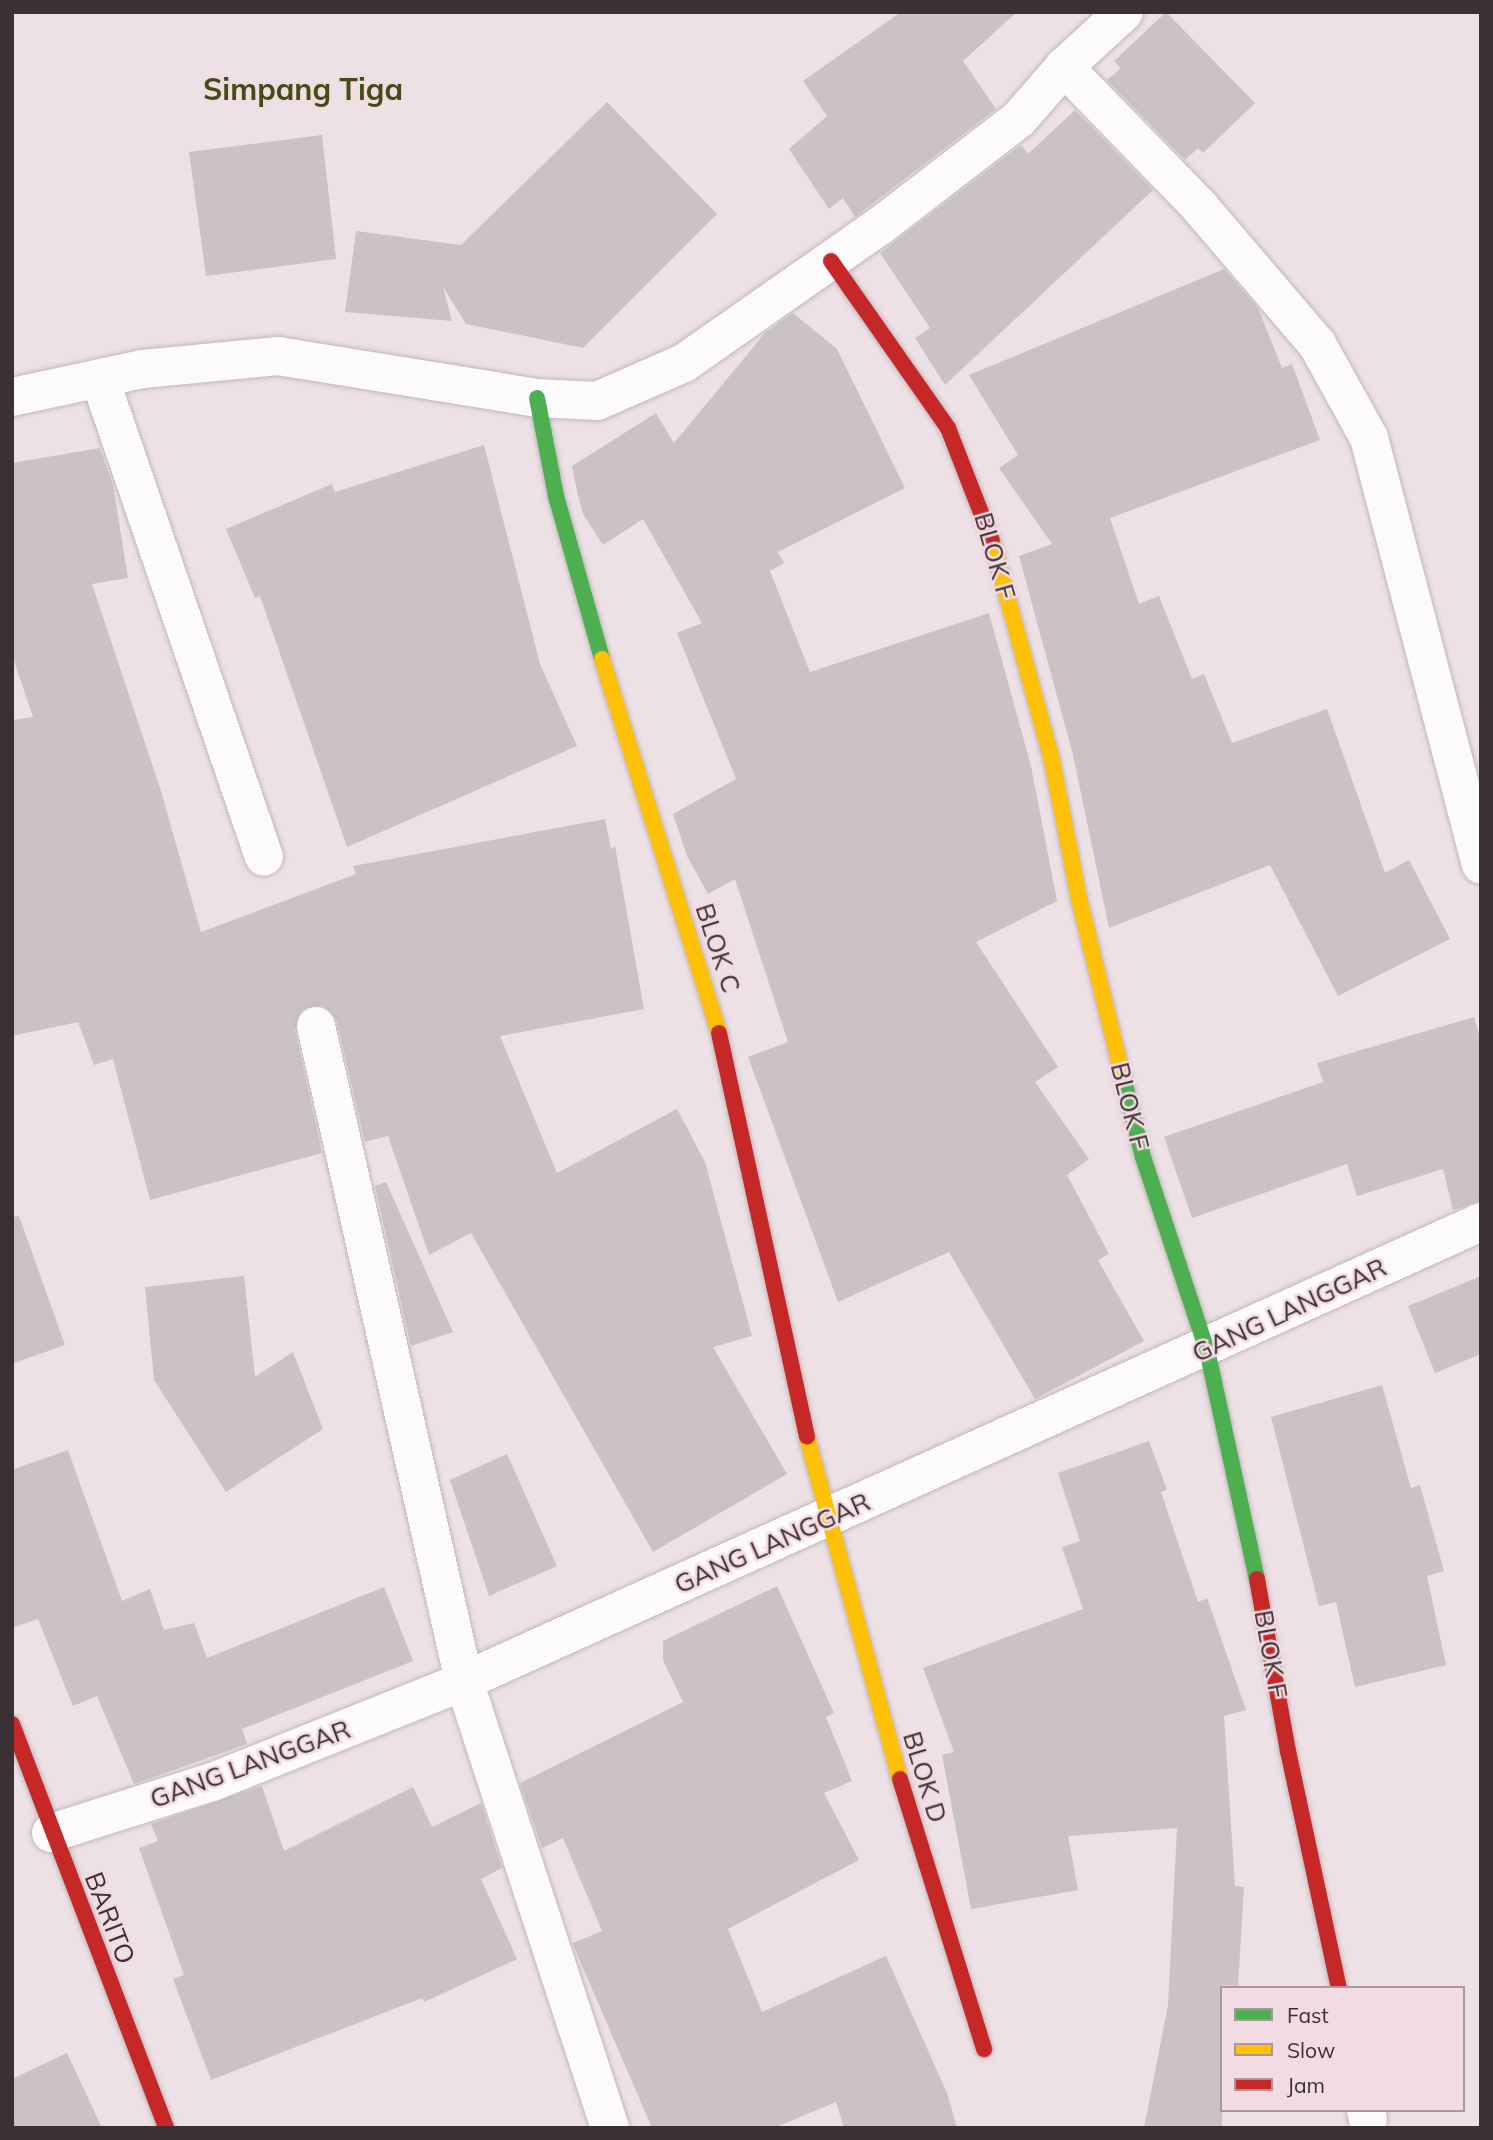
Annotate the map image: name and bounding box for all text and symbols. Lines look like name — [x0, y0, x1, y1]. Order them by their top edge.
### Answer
district label: Simpang Tiga — [203, 71, 403, 107]
street label: BLOK F — [968, 509, 1022, 603]
street label: BLOK C — [689, 899, 747, 997]
street label: BLOK F — [1104, 1059, 1156, 1153]
street label: GANG LANGGAR — [1187, 1251, 1391, 1369]
street label: GANG LANGGAR — [669, 1486, 875, 1600]
street label: BLOK F — [1248, 1608, 1294, 1700]
street label: GANG LANGGAR — [146, 1713, 354, 1815]
street label: BLOK D — [896, 1728, 954, 1826]
street label: BARITO — [78, 1868, 142, 1968]
legend — [1220, 1986, 1465, 2112]
text: Fast — [1287, 2002, 1329, 2028]
text: Slow — [1287, 2037, 1335, 2063]
text: Jam — [1287, 2072, 1325, 2098]

